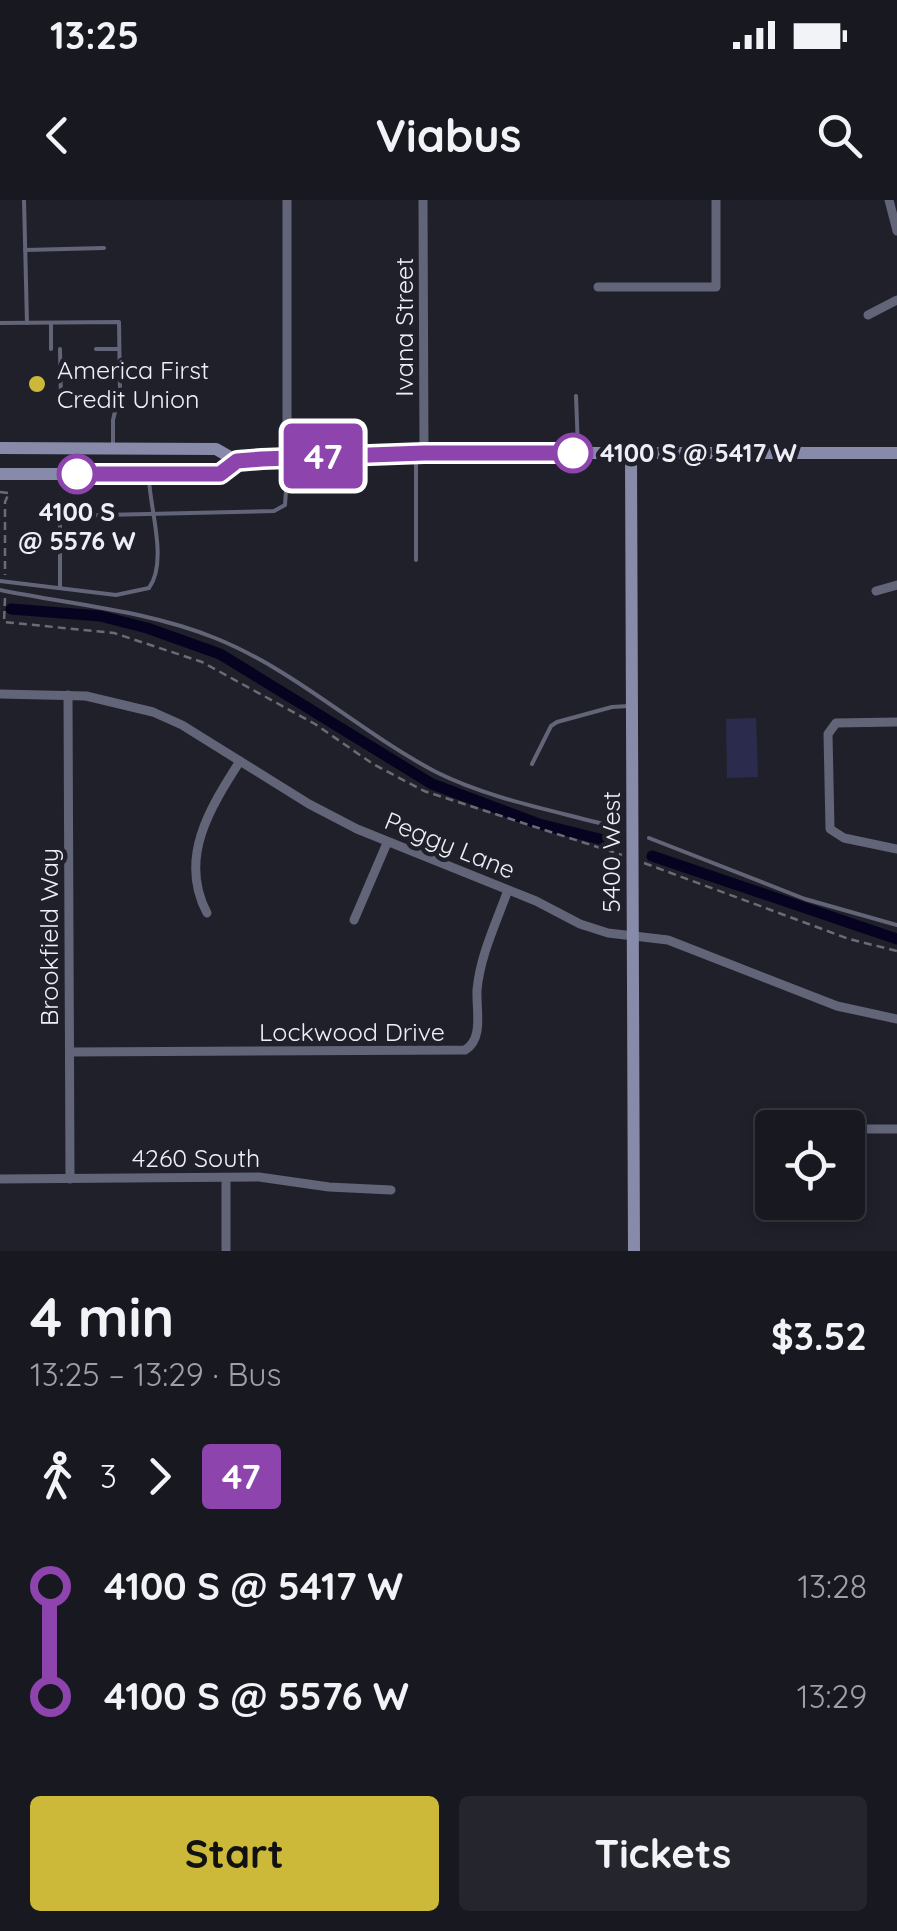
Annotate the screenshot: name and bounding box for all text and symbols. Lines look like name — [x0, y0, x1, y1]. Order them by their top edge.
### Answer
text: 13:25 — [50, 11, 139, 59]
text: Viabus — [376, 107, 521, 163]
icon: back — [30, 108, 85, 163]
icon: search — [812, 108, 867, 163]
street label: Ivana Street — [388, 257, 419, 397]
place label: America First Credit Union — [57, 354, 209, 414]
marker: America First Credit Union — [26, 373, 48, 395]
line badge: 47 — [278, 424, 368, 488]
text: 47 — [304, 434, 342, 478]
marker: 4100 S @ 5417 W — [554, 434, 592, 472]
place label: 4100 S @ 5417 W — [600, 437, 797, 468]
marker: 4100 S @ 5576 W — [58, 455, 96, 493]
place label: 4100 S @ 5576 W — [18, 496, 136, 556]
street label: 5400 West — [595, 791, 626, 913]
street label: Peggy Lane — [380, 804, 520, 885]
street label: Brookfield Way — [33, 848, 64, 1026]
street label: Lockwood Drive — [259, 1016, 445, 1047]
map controls — [755, 1110, 865, 1220]
button: locate — [755, 1110, 865, 1220]
street label: 4260 South — [132, 1142, 260, 1173]
text: 4 min — [30, 1282, 174, 1351]
text: $3.52 — [771, 1312, 867, 1360]
text: 13:25 – 13:29 · Bus — [30, 1354, 282, 1394]
icon: walk — [30, 1449, 85, 1504]
icon: forward — [132, 1449, 187, 1504]
text: 47 — [222, 1454, 261, 1498]
text: 3 — [100, 1456, 117, 1496]
text: 4100 S @ 5417 W — [104, 1562, 403, 1610]
text: 13:28 — [797, 1566, 867, 1606]
text: 4100 S @ 5576 W — [104, 1672, 409, 1720]
text: 13:29 — [797, 1676, 867, 1716]
button: Start — [30, 1796, 439, 1911]
button: Tickets — [459, 1796, 867, 1911]

